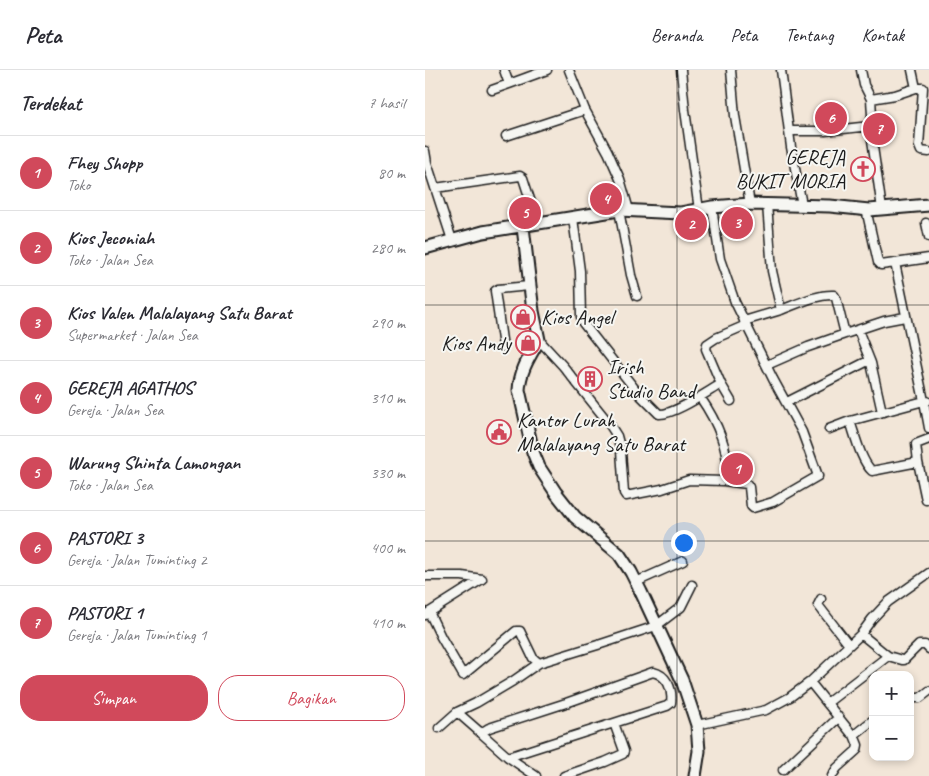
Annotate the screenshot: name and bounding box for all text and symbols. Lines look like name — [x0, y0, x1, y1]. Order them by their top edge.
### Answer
text: Peta — [25, 20, 62, 50]
text: Beranda — [651, 24, 702, 46]
text: Peta — [730, 24, 757, 46]
text: Tentang — [785, 24, 834, 46]
text: Kontak — [862, 24, 904, 46]
text: Terdekat — [20, 90, 81, 116]
text: 7 hasil — [368, 93, 405, 113]
pin: 6 — [815, 99, 847, 137]
pin: 7 — [863, 110, 895, 148]
place label: GEREJA BUKIT MORIA — [736, 144, 845, 194]
text: Fhey Shopp — [67, 151, 142, 175]
church icon: GEREJA BUKIT MORIA — [850, 156, 876, 182]
text: 1 — [32, 163, 40, 183]
text: 80 m — [378, 163, 405, 183]
text: Toko — [67, 175, 90, 195]
pin: 4 — [590, 180, 622, 218]
pin: 5 — [509, 194, 541, 232]
pin: 3 — [721, 204, 753, 242]
pin: 2 — [675, 205, 707, 243]
text: Kios Jeconiah — [67, 226, 154, 250]
text: 2 — [32, 238, 40, 258]
text: 280 m — [371, 238, 405, 258]
text: Toko · Jalan Sea — [67, 250, 153, 270]
text: Kios Valen Malalayang Satu Barat — [67, 301, 292, 325]
shop icon: Kios Angel — [510, 304, 536, 330]
place label: Kios Angel — [541, 304, 617, 330]
text: 3 — [32, 313, 40, 333]
text: 290 m — [371, 313, 405, 333]
text: Supermarket · Jalan Sea — [67, 325, 198, 345]
place label: Kios Andy — [441, 330, 513, 356]
shop icon: Kios Andy — [515, 330, 541, 356]
place label: Irish Studio Band — [607, 354, 699, 404]
building icon: Irish Studio Band — [577, 366, 603, 392]
text: GEREJA AGATHOS — [67, 376, 193, 400]
text: 4 — [32, 388, 40, 408]
text: 310 m — [371, 388, 405, 408]
text: Gereja · Jalan Sea — [67, 400, 163, 420]
place label: Kantor Lurah Malalayang Satu Barat — [517, 407, 687, 457]
public building icon: Kantor Lurah Malalayang Satu Barat — [486, 419, 512, 445]
pin: 1 — [721, 450, 753, 488]
text: Warung Shinta Lamongan — [67, 451, 240, 475]
text: 5 — [33, 463, 39, 483]
text: 330 m — [371, 463, 405, 483]
text: Toko · Jalan Sea — [67, 475, 153, 495]
text: PASTORI 3 — [67, 526, 143, 550]
your location — [671, 530, 697, 556]
text: 6 — [32, 538, 40, 558]
text: 400 m — [371, 538, 405, 558]
text: Gereja · Jalan Tuminting 2 — [67, 550, 207, 570]
text: PASTORI 1 — [67, 601, 143, 625]
text: 7 — [32, 613, 40, 633]
text: 410 m — [371, 613, 405, 633]
text: Gereja · Jalan Tuminting 1 — [67, 625, 207, 645]
map controls — [869, 671, 914, 761]
button: + — [869, 671, 914, 716]
button: Simpan — [20, 675, 208, 721]
button: Bagikan — [218, 675, 405, 721]
button: − — [869, 716, 914, 761]

